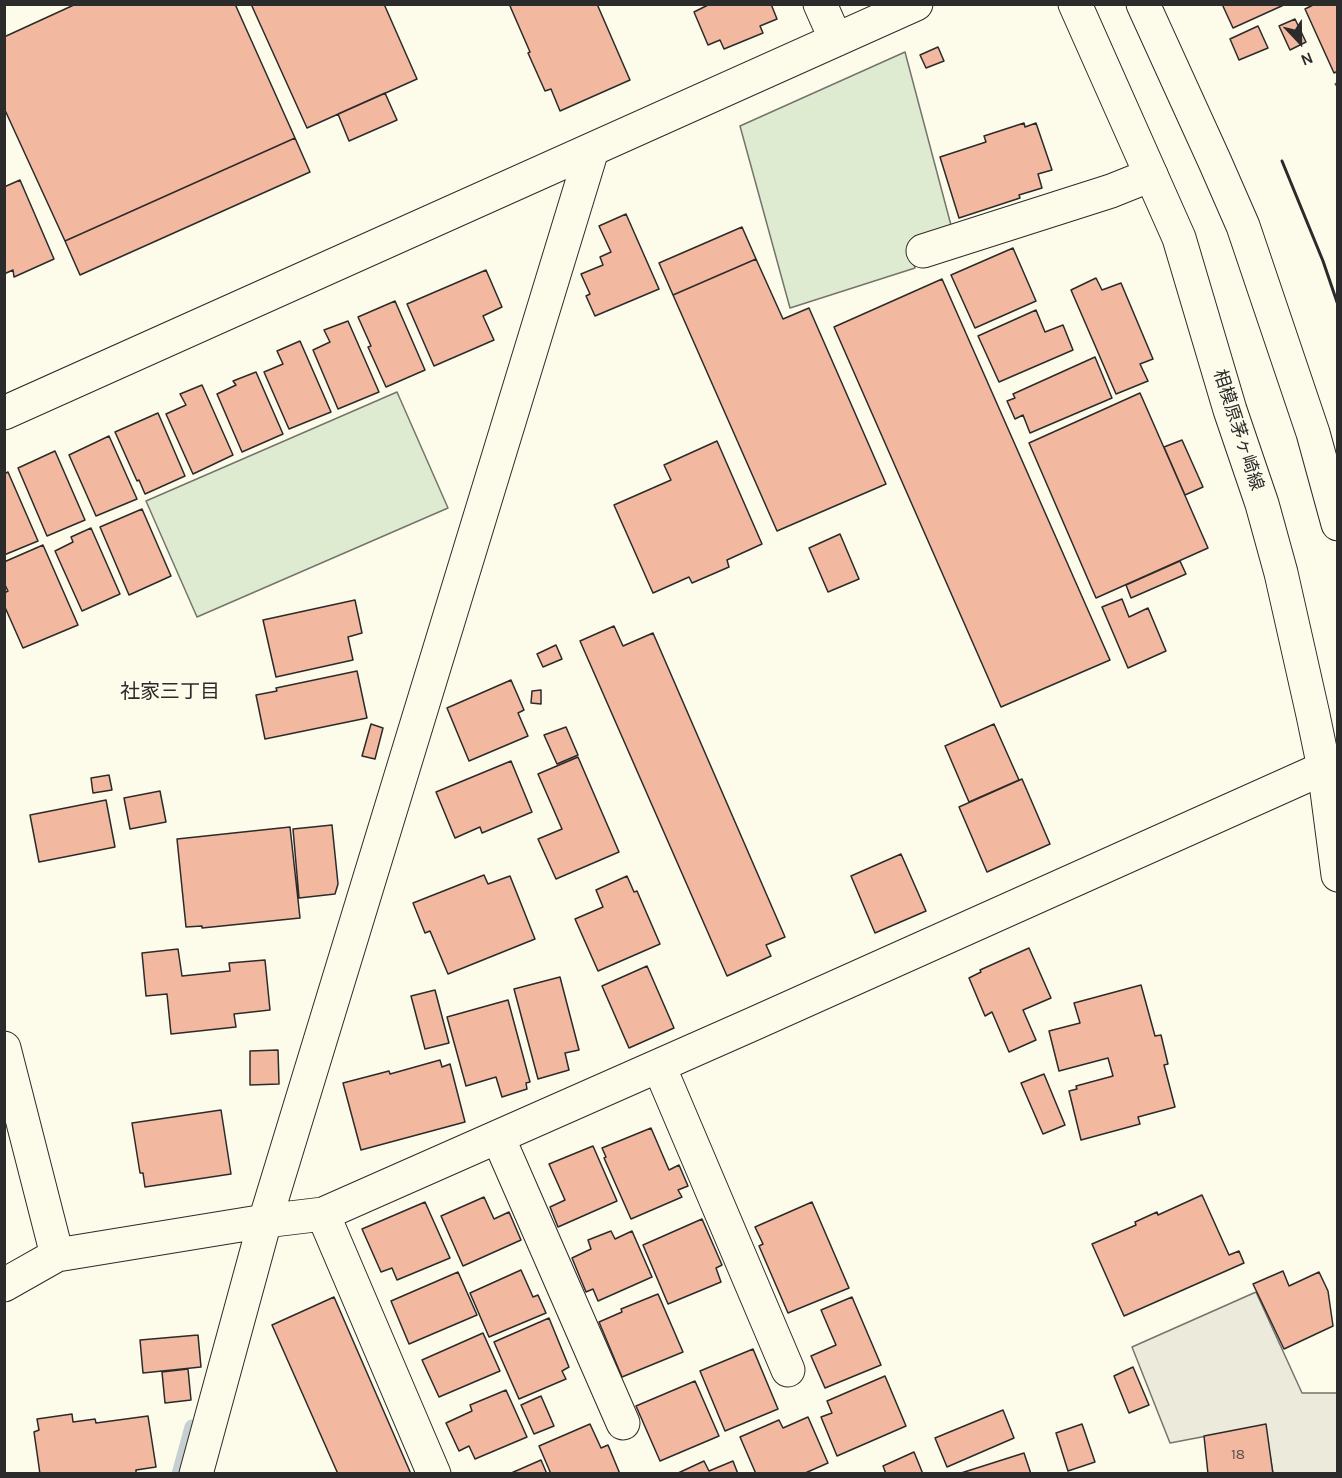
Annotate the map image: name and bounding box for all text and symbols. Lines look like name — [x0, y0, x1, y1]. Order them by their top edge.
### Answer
north arrow — [1270, 12, 1330, 72]
text: N — [1298, 48, 1316, 70]
street label: 相模原茅ヶ崎線 — [1208, 367, 1268, 493]
district label: 社家三丁目 — [120, 680, 220, 704]
house number: 18 — [1231, 1446, 1245, 1464]

